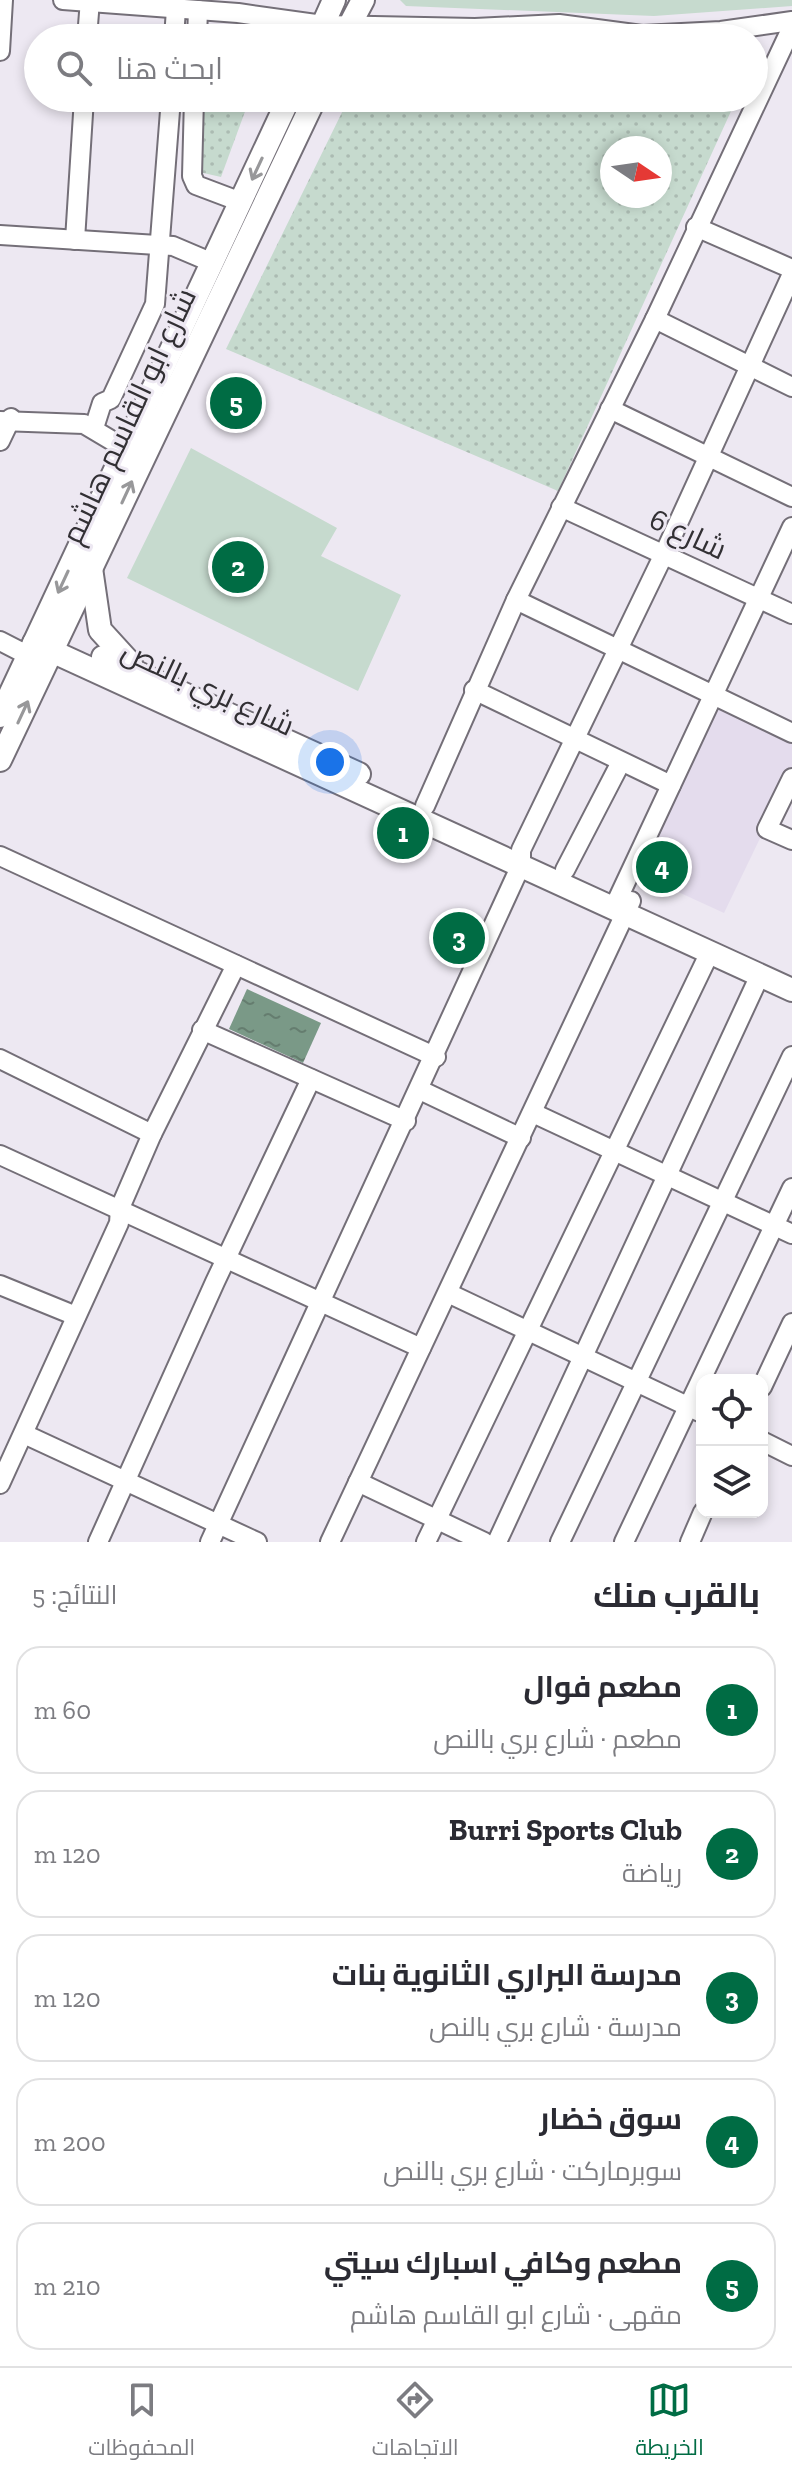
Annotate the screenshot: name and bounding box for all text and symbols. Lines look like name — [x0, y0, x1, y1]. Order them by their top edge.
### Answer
search box — [24, 24, 768, 112]
icon: search — [52, 46, 96, 90]
text: ابحث هنا — [116, 51, 223, 87]
north arrow — [600, 136, 672, 208]
one-way arrow — [248, 156, 263, 181]
street label: شارع ابو القاسم هاشم — [54, 282, 206, 551]
pin: 5 — [210, 373, 262, 433]
one-way arrow — [120, 480, 135, 504]
street label: شارع 6 — [643, 501, 732, 569]
pin: 2 — [212, 537, 264, 597]
one-way arrow — [55, 569, 70, 593]
street label: شارع بري بالنص — [114, 632, 300, 748]
one-way arrow — [16, 700, 31, 724]
your location — [310, 742, 350, 782]
pin: 1 — [377, 803, 429, 863]
pin: 4 — [636, 837, 688, 897]
pin: 3 — [433, 908, 485, 968]
map controls — [696, 1374, 768, 1518]
button: locate — [696, 1374, 768, 1446]
button: layers — [696, 1446, 768, 1518]
text: بالقرب منك — [593, 1575, 760, 1616]
text: النتائج: 5 — [32, 1579, 117, 1611]
text: مطعم فوال — [524, 1669, 682, 1705]
text: 60 m — [34, 1694, 91, 1726]
text: 1 — [727, 1694, 737, 1726]
text: مطعم · شارع بري بالنص — [433, 1723, 682, 1755]
text: Burri Sports Club — [449, 1812, 682, 1848]
text: 120 m — [34, 1838, 101, 1870]
text: 2 — [725, 1838, 739, 1870]
text: رياضة — [622, 1857, 682, 1889]
text: مدرسة البراري الثانوية بنات — [332, 1957, 682, 1993]
text: 120 m — [34, 1982, 101, 2014]
text: 3 — [725, 1982, 739, 2014]
text: مدرسة · شارع بري بالنص — [429, 2011, 682, 2043]
text: سوق خضار — [540, 2101, 682, 2137]
text: 200 m — [34, 2126, 106, 2158]
text: 4 — [725, 2126, 739, 2158]
text: سوبرماركت · شارع بري بالنص — [383, 2155, 682, 2187]
text: مطعم وكافي اسبارك سيتي — [324, 2245, 682, 2281]
text: 210 m — [34, 2270, 101, 2302]
text: 5 — [725, 2270, 739, 2302]
text: مقهى · شارع ابو القاسم هاشم — [350, 2299, 682, 2331]
tab: المحفوظات — [88, 2378, 195, 2468]
tab: الاتجاهات — [372, 2378, 459, 2468]
tab: الخريطة — [635, 2378, 704, 2468]

